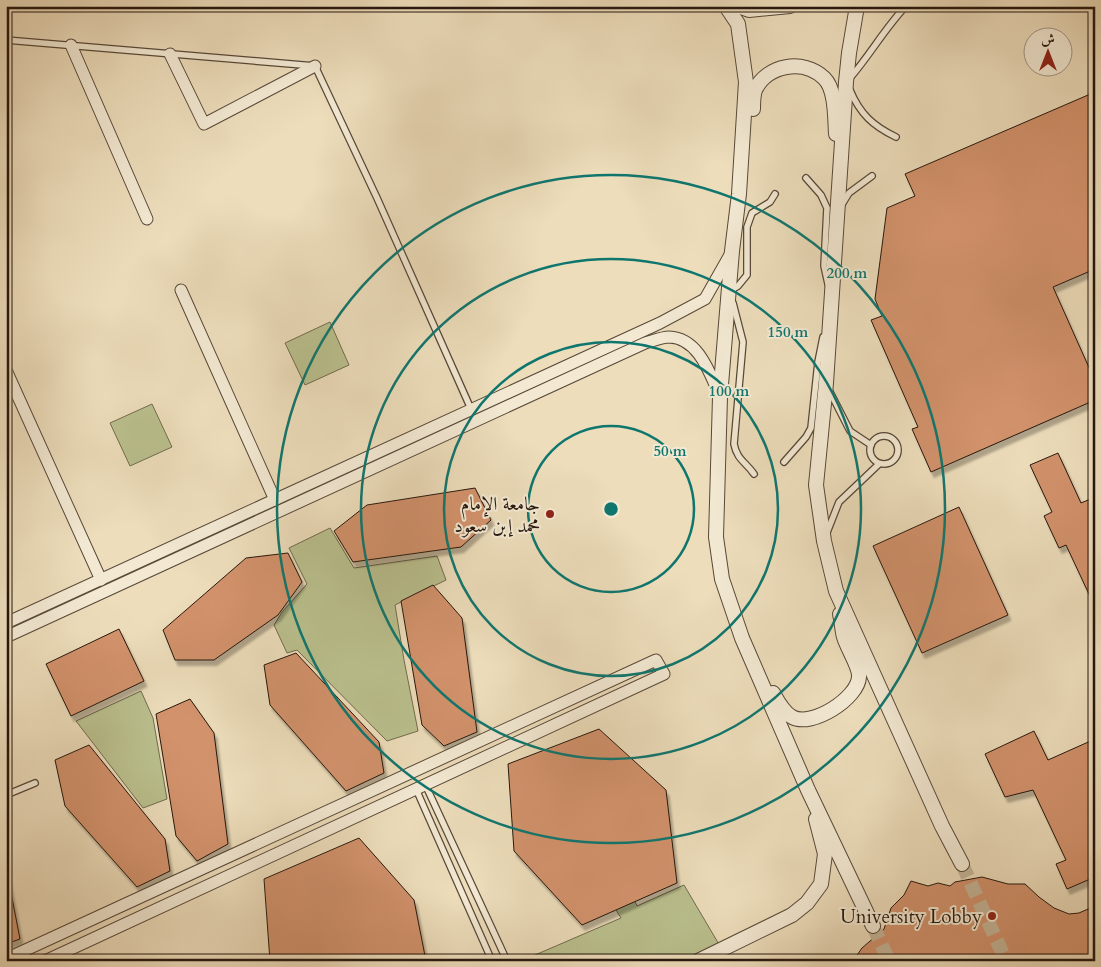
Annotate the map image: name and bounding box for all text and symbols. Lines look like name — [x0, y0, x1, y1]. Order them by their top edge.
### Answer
north arrow — [1024, 28, 1074, 78]
text: ش — [1041, 30, 1055, 49]
text: 200 m — [827, 263, 868, 283]
text: 150 m — [768, 322, 809, 342]
text: 100 m — [709, 381, 750, 401]
text: 50 m — [653, 441, 687, 461]
place label: جامعة الإمام محمد إبن سعود — [454, 491, 540, 539]
centre of rings — [602, 500, 620, 518]
marker: جامعة الإمام محمد إبن سعود — [544, 508, 556, 520]
place label: University Lobby — [840, 904, 982, 930]
marker: University Lobby — [986, 910, 998, 922]

